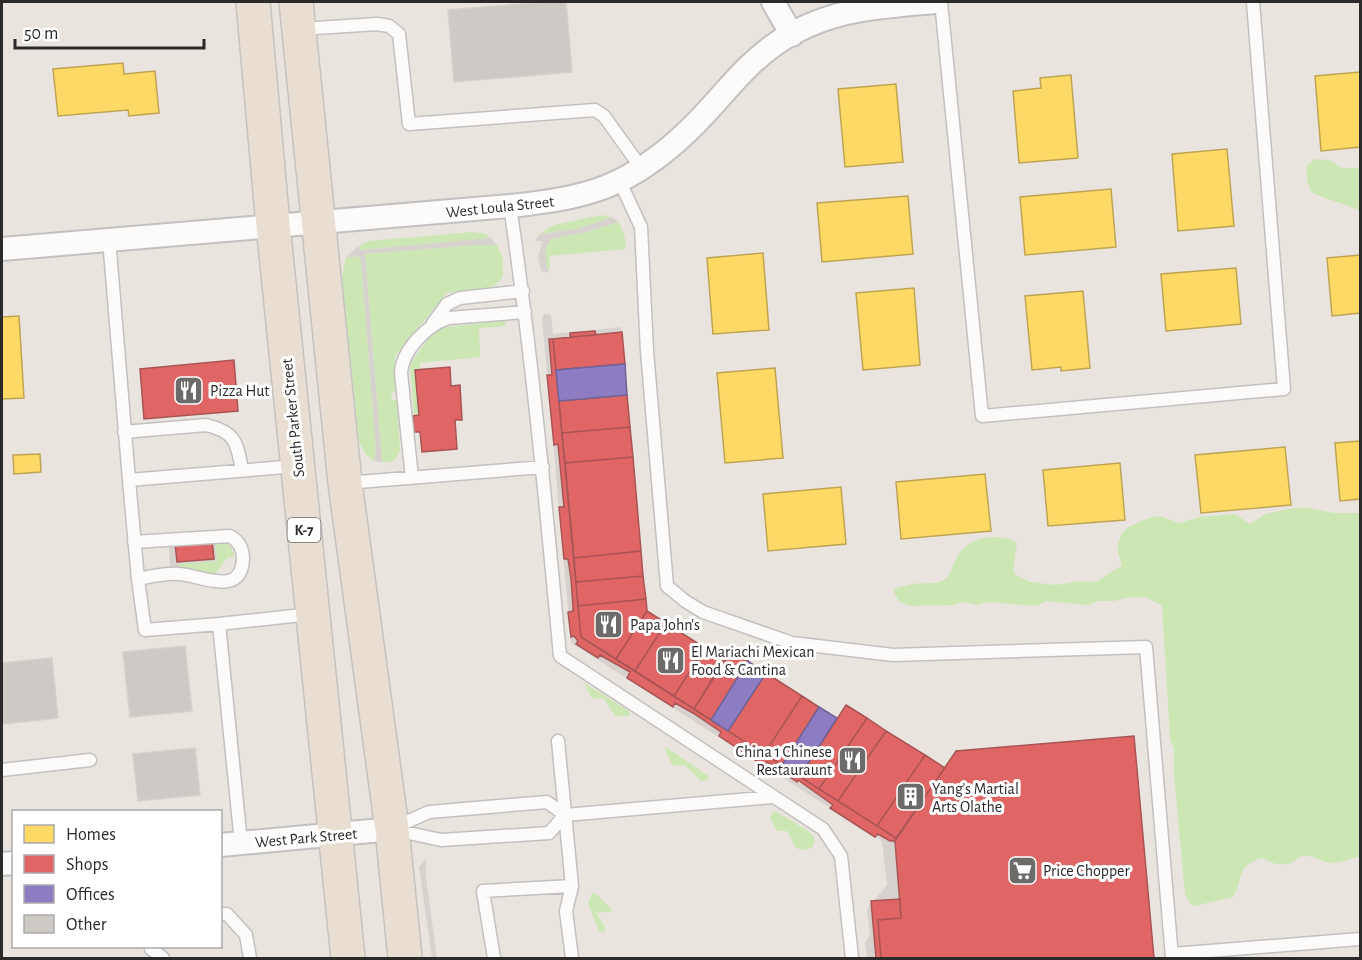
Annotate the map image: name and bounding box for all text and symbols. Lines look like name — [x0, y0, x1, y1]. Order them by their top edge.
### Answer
scale bar — [15, 12, 204, 50]
text: 50 m — [24, 25, 58, 43]
street label: West Loula Street — [445, 193, 555, 221]
street label: South Parker Street — [279, 358, 307, 478]
restaurant icon: Pizza Hut — [173, 374, 205, 406]
place label: Pizza Hut — [210, 383, 269, 399]
road number: K-7 — [288, 518, 320, 542]
restaurant icon: Papa John's — [593, 608, 625, 640]
place label: Papa John's — [630, 617, 700, 633]
restaurant icon: El Mariachi Mexican Food & Cantina — [654, 644, 686, 676]
place label: El Mariachi Mexican Food & Cantina — [691, 644, 814, 678]
place label: China 1 Chinese Restauraunt — [736, 744, 832, 778]
restaurant icon: China 1 Chinese Restauraunt — [837, 744, 869, 776]
building icon: Yang’s Martial Arts Olathe — [895, 781, 927, 813]
place label: Yang’s Martial Arts Olathe — [932, 781, 1019, 815]
legend — [12, 810, 222, 948]
text: Homes — [66, 826, 116, 844]
street label: West Park Street — [254, 826, 358, 850]
supermarket icon: Price Chopper — [1006, 854, 1038, 886]
text: Shops — [66, 856, 108, 874]
place label: Price Chopper — [1043, 863, 1130, 879]
text: Offices — [66, 886, 115, 904]
text: Other — [66, 916, 107, 934]

